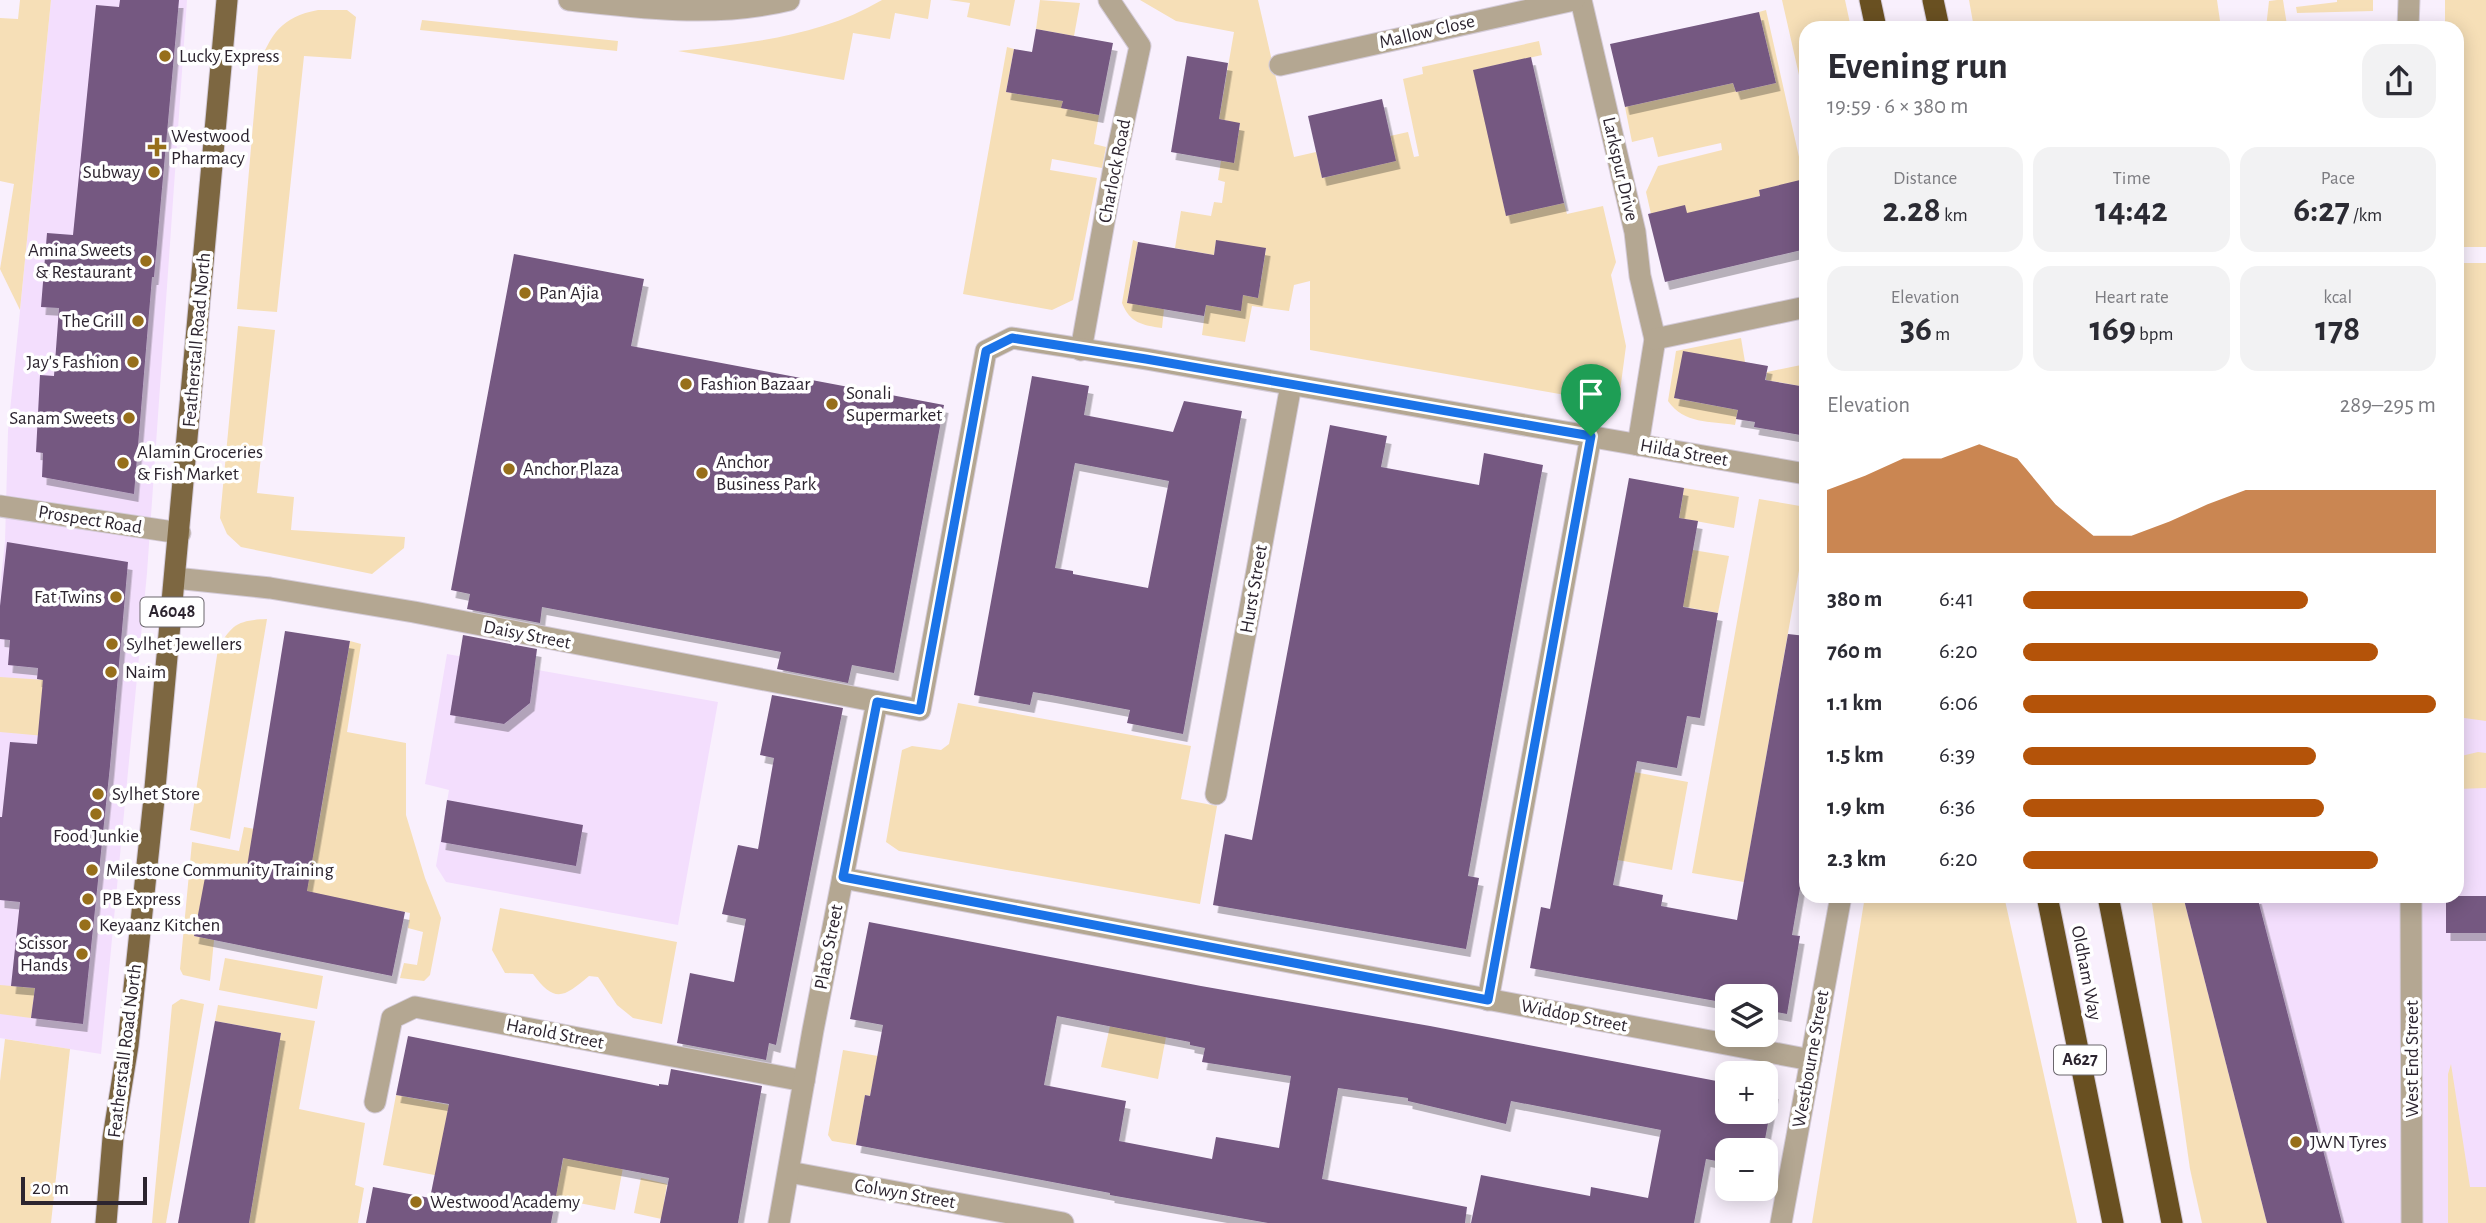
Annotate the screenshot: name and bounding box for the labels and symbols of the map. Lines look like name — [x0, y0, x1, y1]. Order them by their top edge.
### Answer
street label: Mallow Close — [1377, 12, 1477, 52]
place label: Lucky Express — [179, 47, 280, 66]
marker: Lucky Express — [157, 48, 173, 64]
street label: Larkspur Drive — [1599, 115, 1641, 223]
street label: Charlock Road — [1096, 117, 1134, 225]
place label: Westwood Pharmacy — [171, 127, 250, 168]
marker: Westwood Pharmacy — [149, 139, 165, 155]
place label: Subway — [83, 163, 140, 182]
marker: Subway — [146, 164, 162, 180]
place label: Amina Sweets & Restaurant — [28, 241, 132, 282]
street label: Featherstall Road North — [180, 252, 214, 428]
marker: Amina Sweets & Restaurant — [138, 253, 154, 269]
place label: Pan Ajia — [539, 284, 600, 303]
marker: Pan Ajia — [517, 285, 533, 301]
place label: The Grill — [62, 312, 124, 331]
marker: The Grill — [130, 313, 146, 329]
place label: Jay's Fashion — [27, 353, 119, 372]
marker: Jay's Fashion — [125, 354, 141, 370]
pin — [1561, 364, 1621, 436]
place label: Fashion Bazaar — [700, 375, 810, 394]
marker: Fashion Bazaar — [678, 376, 694, 392]
place label: Sonali Supermarket — [846, 384, 942, 425]
marker: Sonali Supermarket — [824, 396, 840, 412]
place label: Sanam Sweets — [9, 409, 115, 428]
marker: Sanam Sweets — [121, 410, 137, 426]
street label: Hilda Street — [1639, 436, 1729, 470]
place label: Alamin Groceries & Fish Market — [137, 443, 263, 484]
place label: Anchor Business Park — [716, 453, 816, 494]
marker: Alamin Groceries & Fish Market — [115, 455, 131, 471]
place label: Anchor Plaza — [523, 460, 619, 479]
marker: Anchor Plaza — [501, 461, 517, 477]
marker: Anchor Business Park — [694, 465, 710, 481]
street label: Prospect Road — [37, 502, 143, 538]
street label: Hurst Street — [1237, 543, 1271, 635]
place label: Fat Twins — [34, 588, 102, 607]
marker: Fat Twins — [108, 589, 124, 605]
road number: A6048 — [140, 598, 204, 626]
street label: Daisy Street — [482, 617, 572, 653]
place label: Sylhet Jewellers — [126, 635, 242, 654]
marker: Sylhet Jewellers — [104, 636, 120, 652]
place label: Naim — [125, 663, 166, 682]
marker: Naim — [103, 664, 119, 680]
place label: Sylhet Store — [112, 785, 200, 804]
marker: Sylhet Store — [90, 786, 106, 802]
marker: Food Junkie — [88, 806, 104, 822]
place label: Food Junkie — [53, 827, 139, 846]
place label: Milestone Community Training — [106, 861, 334, 880]
marker: Milestone Community Training — [84, 862, 100, 878]
place label: PB Express — [102, 890, 181, 909]
marker: PB Express — [80, 891, 96, 907]
street label: Plato Street — [811, 903, 847, 991]
place label: Keyaanz Kitchen — [99, 916, 220, 935]
marker: Keyaanz Kitchen — [77, 917, 93, 933]
street label: Oldham Way — [2068, 924, 2104, 1022]
place label: Scissor Hands — [18, 934, 68, 975]
marker: Scissor Hands — [74, 946, 90, 962]
street label: Featherstall Road North — [105, 963, 145, 1139]
street label: Westbourne Street — [1790, 989, 1832, 1129]
street label: Widdop Street — [1519, 996, 1629, 1036]
street label: West End Street — [2403, 1000, 2422, 1118]
street label: Harold Street — [505, 1015, 605, 1053]
road number: A627 — [2054, 1045, 2106, 1074]
place label: JWN Tyres — [2310, 1133, 2387, 1152]
marker: JWN Tyres — [2288, 1134, 2304, 1150]
scale bar — [21, 1174, 147, 1206]
street label: Colwyn Street — [853, 1176, 957, 1212]
place label: Westwood Academy — [430, 1193, 580, 1212]
marker: Westwood Academy — [408, 1194, 424, 1210]

